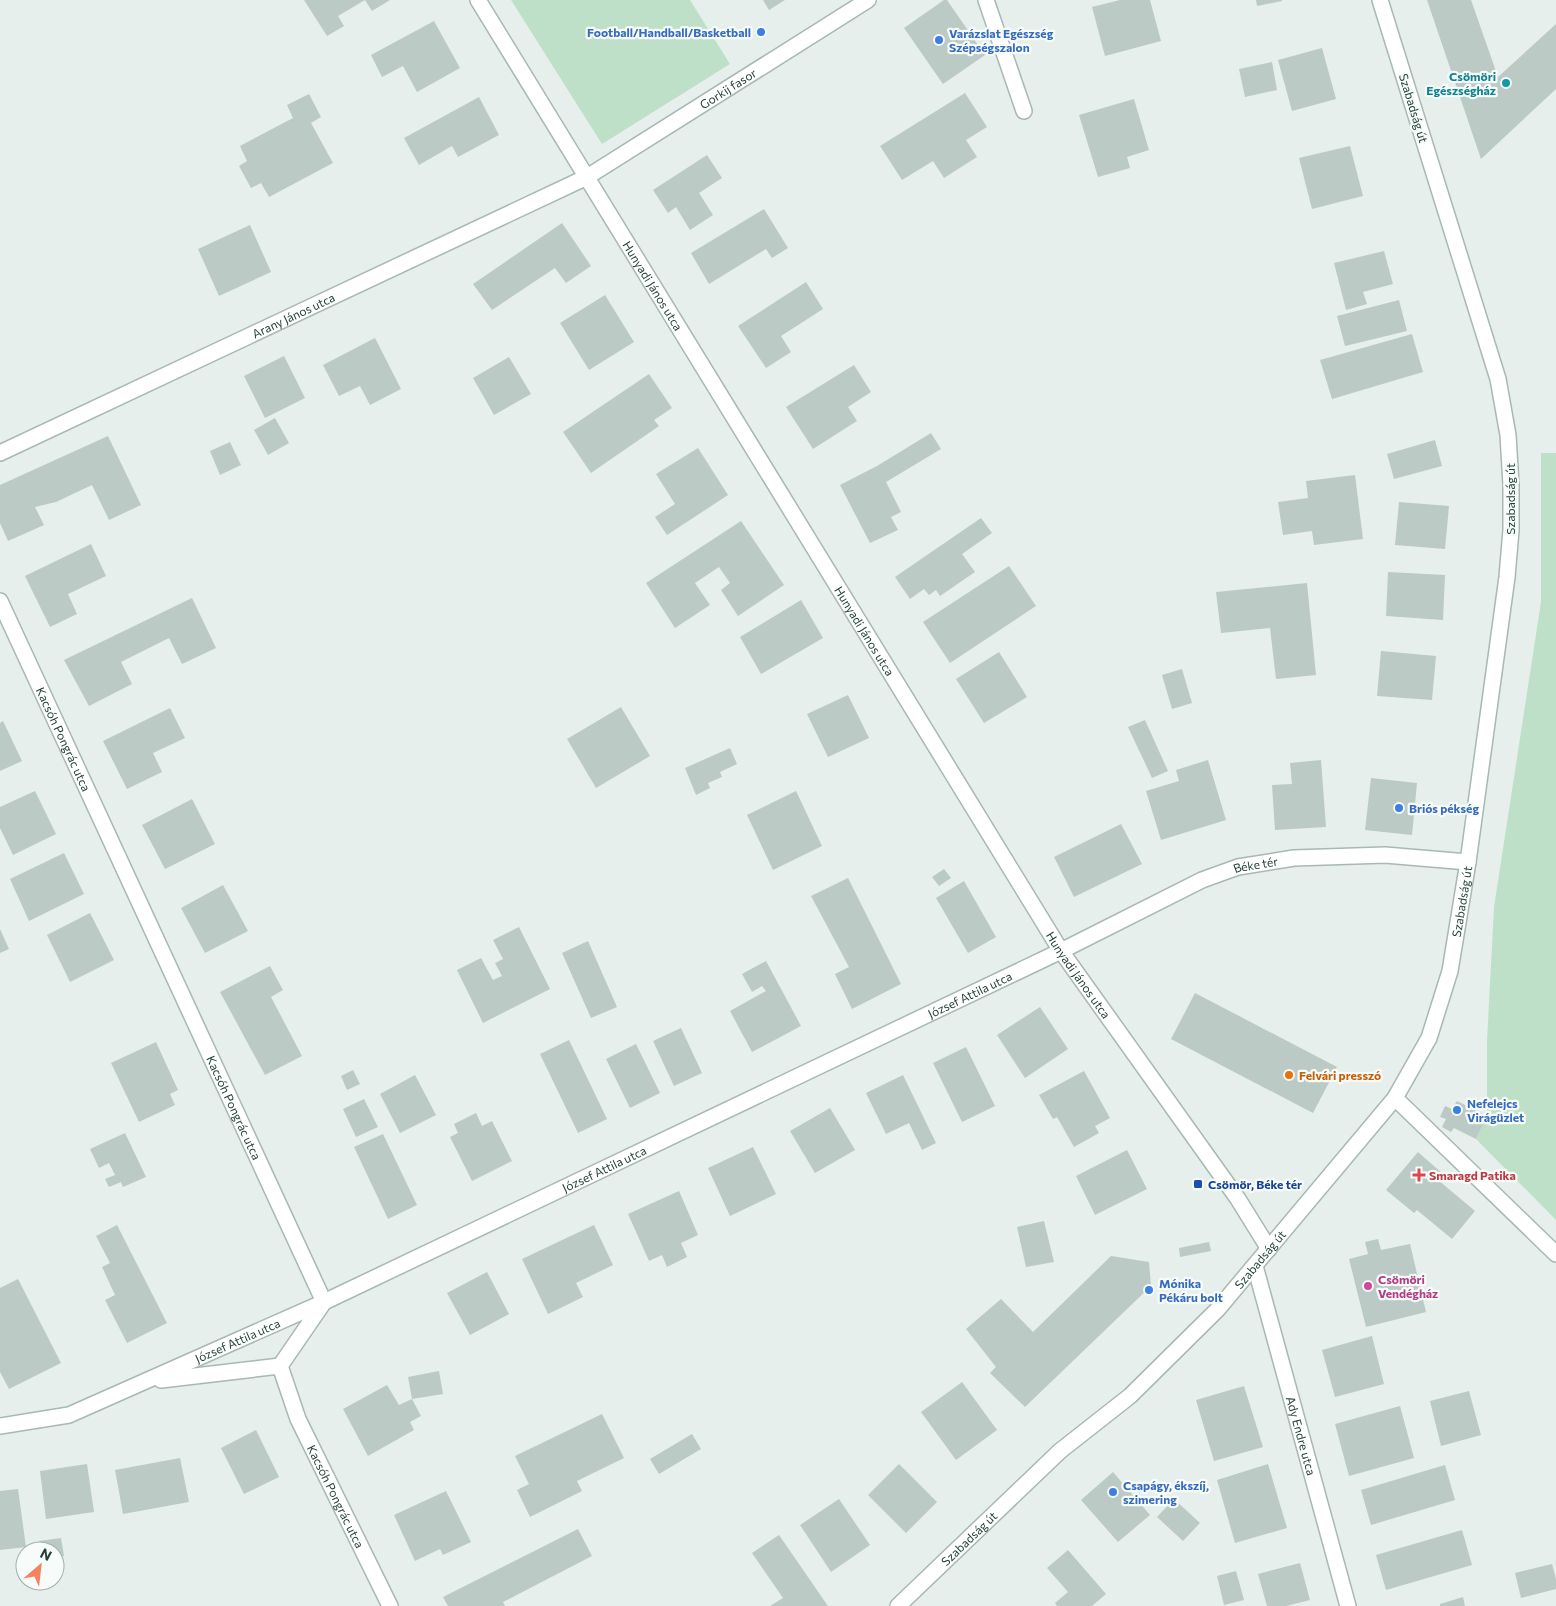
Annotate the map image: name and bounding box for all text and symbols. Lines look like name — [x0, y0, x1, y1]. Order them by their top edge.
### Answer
place label: Football/Handball/Basketball — [587, 25, 751, 39]
marker: Football/Handball/Basketball — [755, 26, 767, 38]
place label: Varázslat Egészség Szépségszalon — [949, 26, 1054, 54]
marker: Varázslat Egészség Szépségszalon — [933, 34, 945, 46]
street label: Gorkij fasor — [697, 65, 759, 111]
place label: Csömöri Egészségház — [1426, 69, 1496, 97]
street label: Szabadság út — [1397, 72, 1431, 144]
marker: Csömöri Egészségház — [1500, 77, 1512, 89]
street label: Hunyadi János utca — [620, 238, 686, 333]
street label: Arany János utca — [250, 290, 337, 341]
street label: Szabadság út — [1503, 463, 1517, 535]
street label: Hunyadi János utca — [832, 584, 897, 678]
street label: Kacsóh Pongrác utca — [34, 685, 94, 793]
place label: Briós pékség — [1409, 801, 1479, 815]
marker: Briós pékség — [1393, 802, 1405, 814]
street label: Béke tér — [1231, 854, 1279, 875]
street label: Szabadság út — [1449, 865, 1474, 938]
street label: Hunyadi János utca — [1044, 929, 1114, 1021]
street label: József Attila utca — [925, 968, 1014, 1021]
street label: Kacsóh Pongrác utca — [204, 1053, 264, 1162]
place label: Felvári presszó — [1299, 1068, 1381, 1082]
marker: Felvári presszó — [1283, 1069, 1295, 1081]
place label: Nefelejcs Virágüzlet — [1467, 1096, 1524, 1124]
marker: Nefelejcs Virágüzlet — [1451, 1104, 1463, 1116]
street label: József Attila utca — [560, 1143, 648, 1196]
place label: Smaragd Patika — [1429, 1168, 1516, 1182]
marker: Smaragd Patika — [1413, 1169, 1425, 1181]
place label: Csömör, Béke tér — [1208, 1177, 1302, 1191]
marker: Csömör, Béke tér — [1192, 1178, 1204, 1190]
street label: Szabadság út — [1231, 1227, 1288, 1291]
place label: Csömöri Vendégház — [1378, 1272, 1438, 1300]
place label: Mónika Pékáru bolt — [1159, 1276, 1223, 1304]
marker: Csömöri Vendégház — [1362, 1280, 1374, 1292]
marker: Mónika Pékáru bolt — [1143, 1284, 1155, 1296]
street label: József Attila utca — [193, 1315, 282, 1366]
street label: Ady Endre utca — [1284, 1395, 1319, 1477]
street label: Kacsóh Pongrác utca — [305, 1442, 367, 1550]
place label: Csapágy, ékszíj, szimering — [1123, 1478, 1209, 1506]
marker: Csapágy, ékszíj, szimering — [1107, 1486, 1119, 1498]
street label: Szabadság út — [938, 1508, 1000, 1568]
north arrow — [15, 1541, 65, 1591]
text: N — [38, 1544, 55, 1564]

